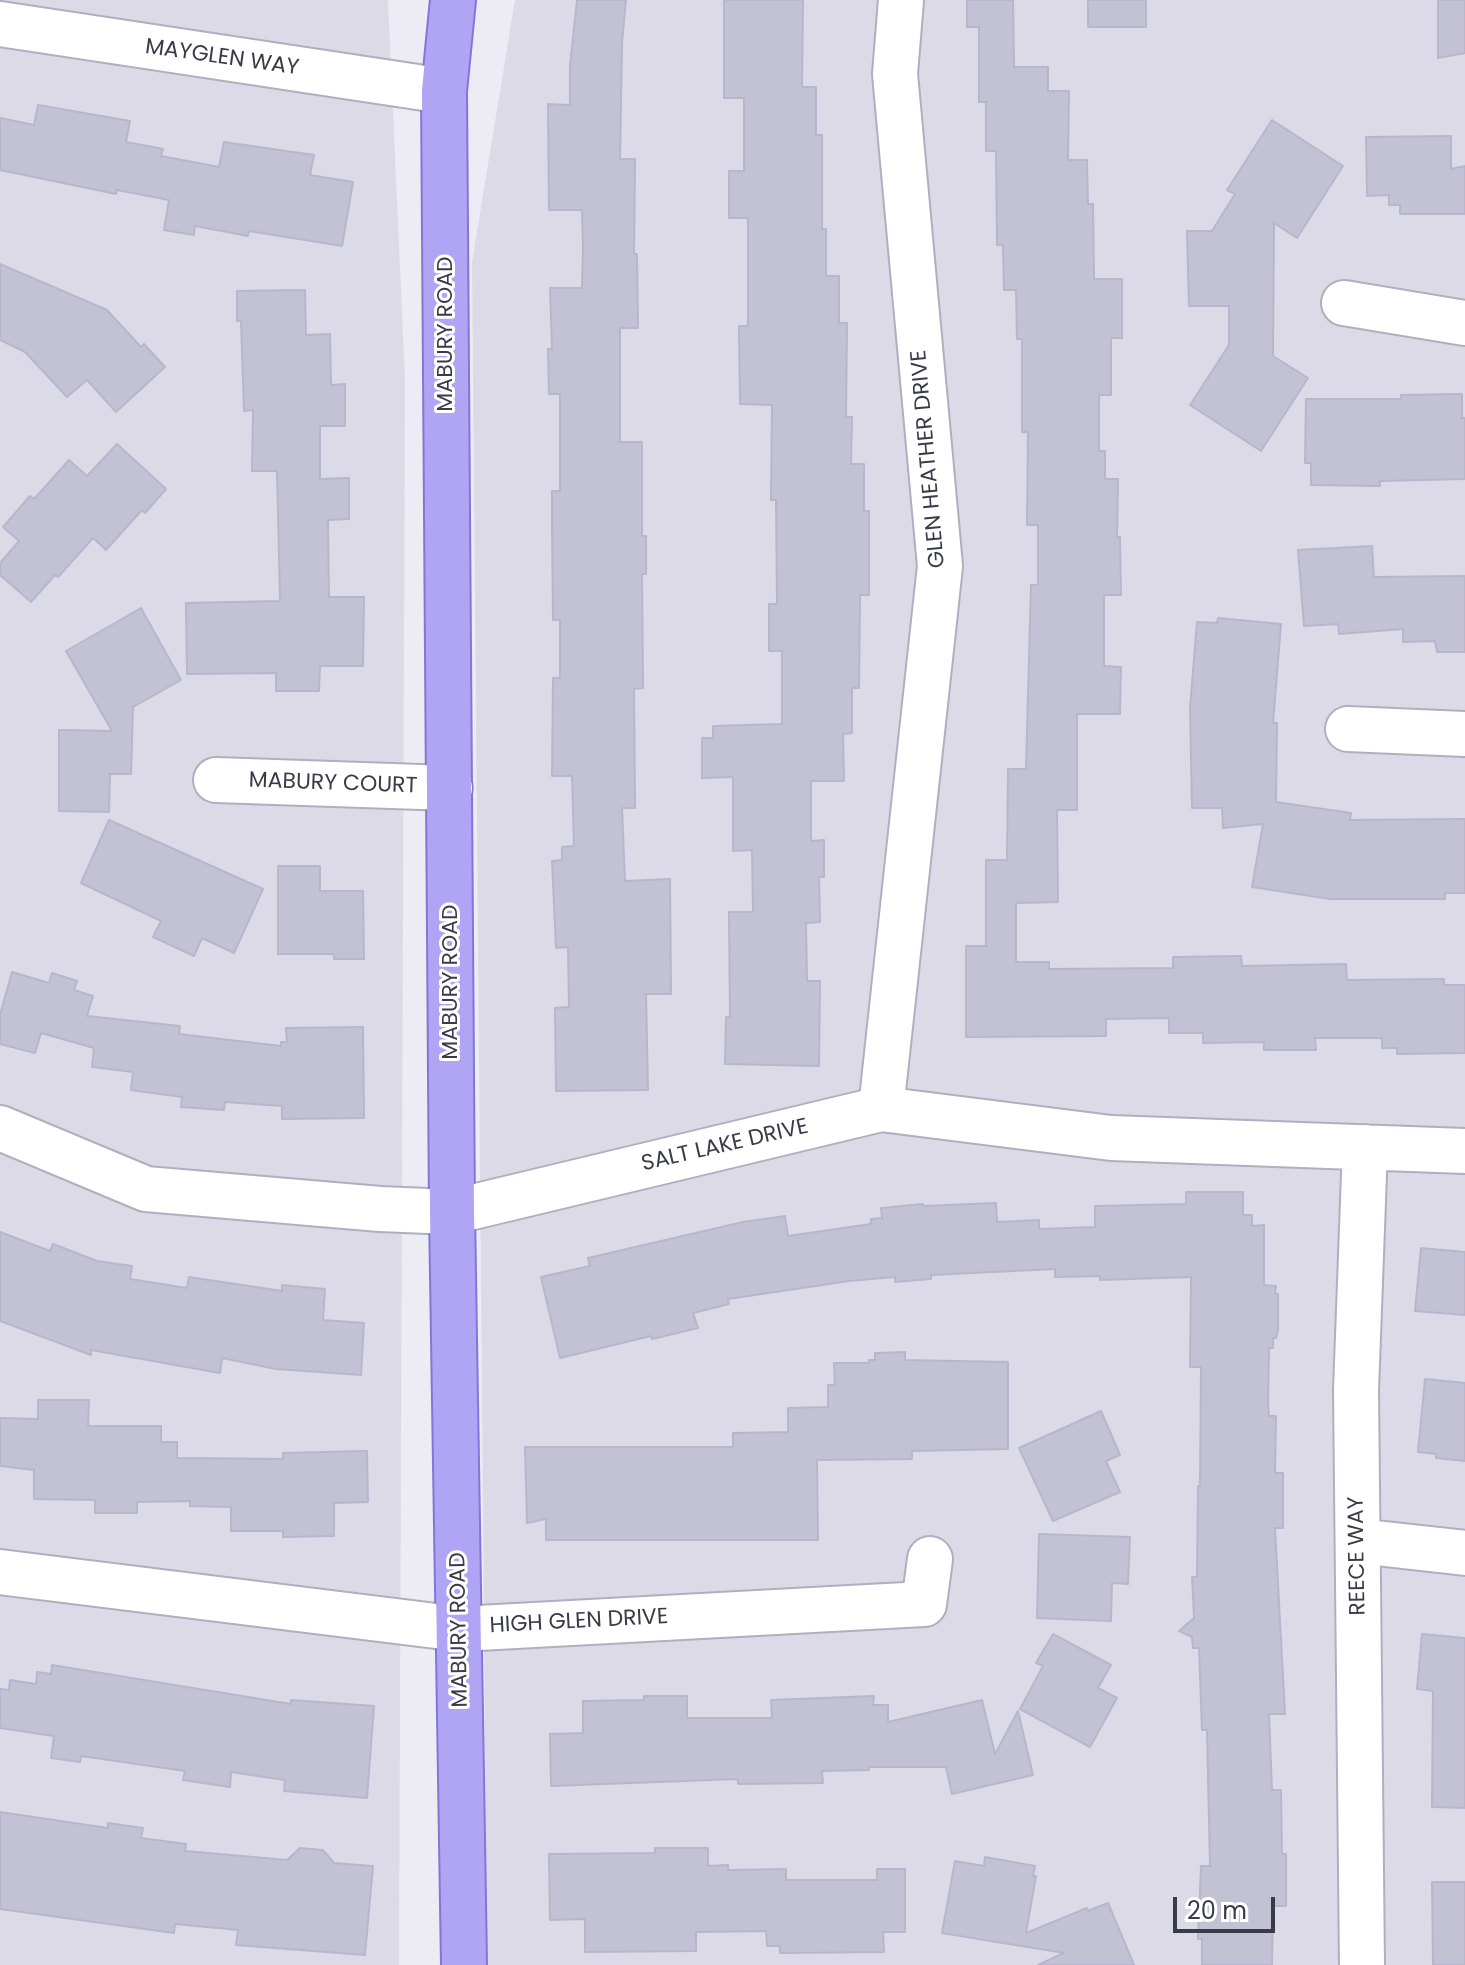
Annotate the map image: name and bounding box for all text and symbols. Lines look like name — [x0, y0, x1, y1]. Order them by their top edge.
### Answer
street label: MAYGLEN WAY — [143, 34, 301, 82]
street label: MABURY ROAD — [433, 256, 459, 412]
street label: GLEN HEATHER DRIVE — [906, 349, 952, 569]
street label: MABURY COURT — [248, 768, 418, 800]
street label: MABURY ROAD — [438, 904, 464, 1060]
street label: SALT LAKE DRIVE — [639, 1114, 811, 1178]
street label: REECE WAY — [1344, 1496, 1372, 1616]
street label: MABURY ROAD — [445, 1552, 475, 1708]
street label: HIGH GLEN DRIVE — [489, 1604, 669, 1640]
scale bar — [1177, 1881, 1279, 1931]
text: 20 m — [1187, 1894, 1247, 1927]

